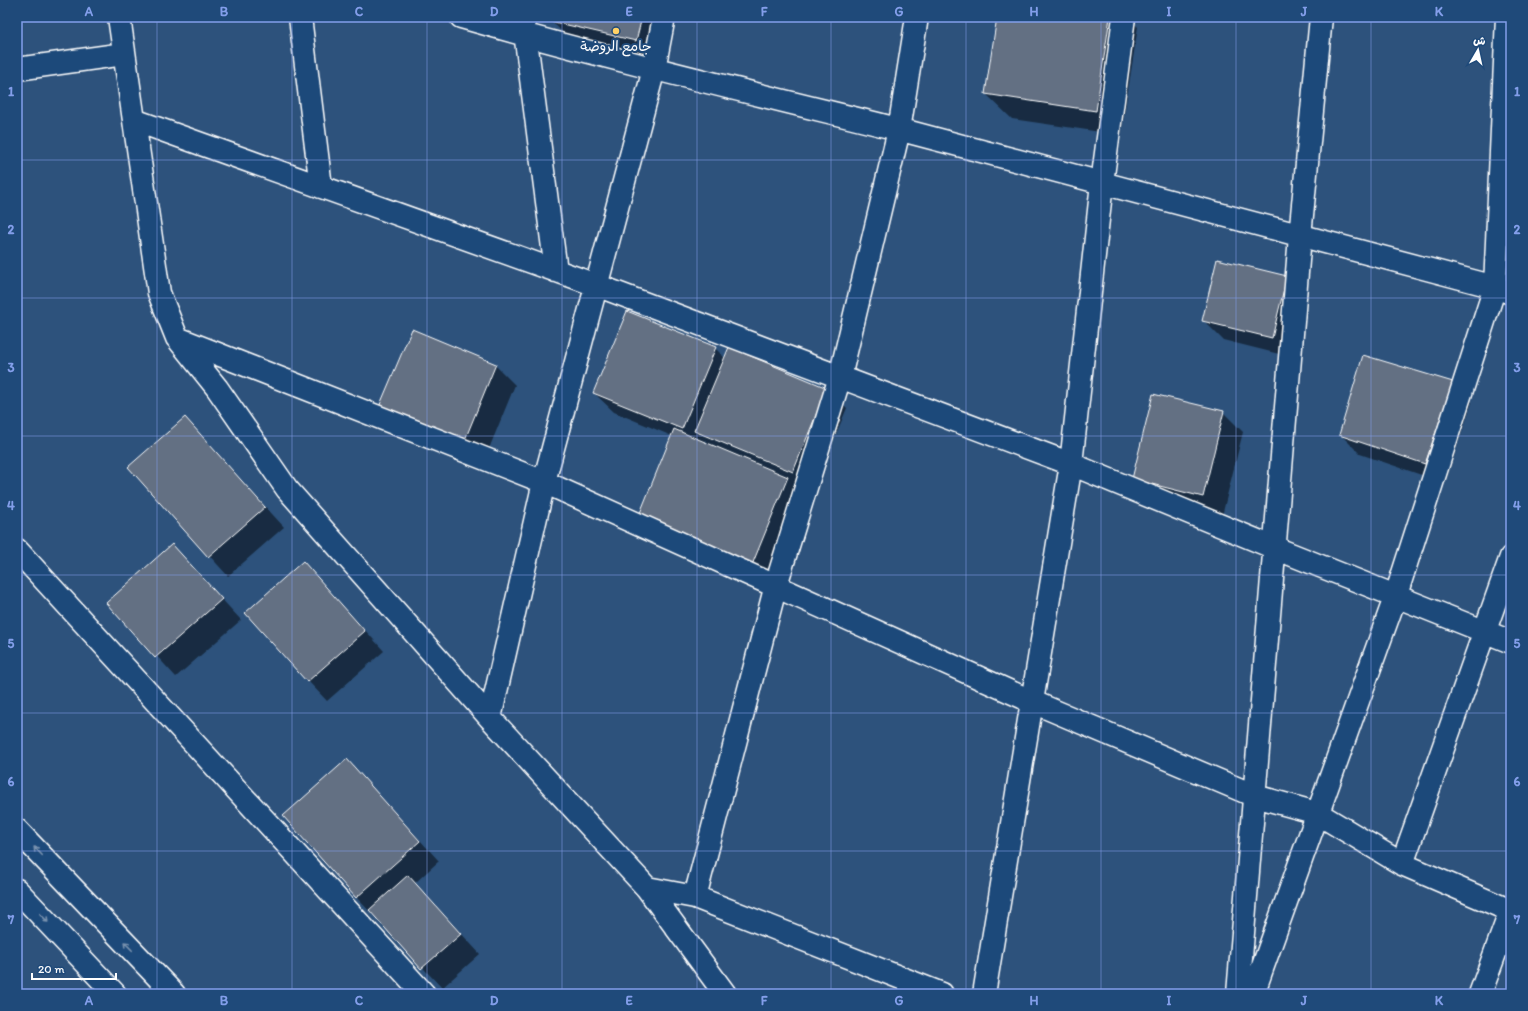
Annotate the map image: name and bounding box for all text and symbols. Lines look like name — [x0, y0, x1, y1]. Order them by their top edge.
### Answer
text: A — [84, 4, 94, 19]
text: B — [220, 4, 229, 19]
text: C — [355, 4, 364, 19]
text: D — [490, 4, 499, 19]
text: E — [625, 4, 633, 19]
text: F — [761, 4, 768, 19]
text: G — [895, 4, 904, 19]
text: H — [1030, 4, 1039, 19]
text: I — [1167, 4, 1172, 19]
text: J — [1300, 4, 1308, 19]
text: K — [1435, 4, 1444, 19]
marker: جامع الروضة — [611, 26, 621, 36]
north arrow — [1458, 30, 1498, 70]
text: ش — [1472, 33, 1486, 48]
place label: جامع الروضة — [580, 38, 652, 57]
text: 1 — [8, 84, 14, 99]
text: 1 — [1514, 84, 1520, 99]
text: 2 — [8, 222, 15, 237]
text: 2 — [1514, 222, 1521, 237]
text: 3 — [7, 360, 15, 375]
text: 3 — [1513, 360, 1521, 375]
text: 4 — [7, 498, 15, 513]
text: 4 — [1513, 498, 1521, 513]
text: 5 — [8, 636, 15, 651]
text: 5 — [1514, 636, 1521, 651]
text: 6 — [8, 774, 15, 789]
text: 6 — [1514, 774, 1521, 789]
one-way arrow — [34, 847, 43, 857]
text: 7 — [7, 912, 15, 927]
text: 7 — [1513, 912, 1521, 927]
one-way arrow — [39, 913, 48, 923]
one-way arrow — [123, 940, 132, 951]
scale bar — [32, 955, 116, 981]
text: 20 m — [38, 962, 65, 976]
text: A — [84, 993, 94, 1008]
text: B — [220, 993, 229, 1008]
text: C — [355, 993, 364, 1008]
text: D — [490, 993, 499, 1008]
text: E — [625, 993, 633, 1008]
text: F — [761, 993, 768, 1008]
text: G — [895, 993, 904, 1008]
text: H — [1030, 993, 1039, 1008]
text: I — [1167, 993, 1172, 1008]
text: J — [1300, 993, 1308, 1008]
text: K — [1435, 993, 1444, 1008]

